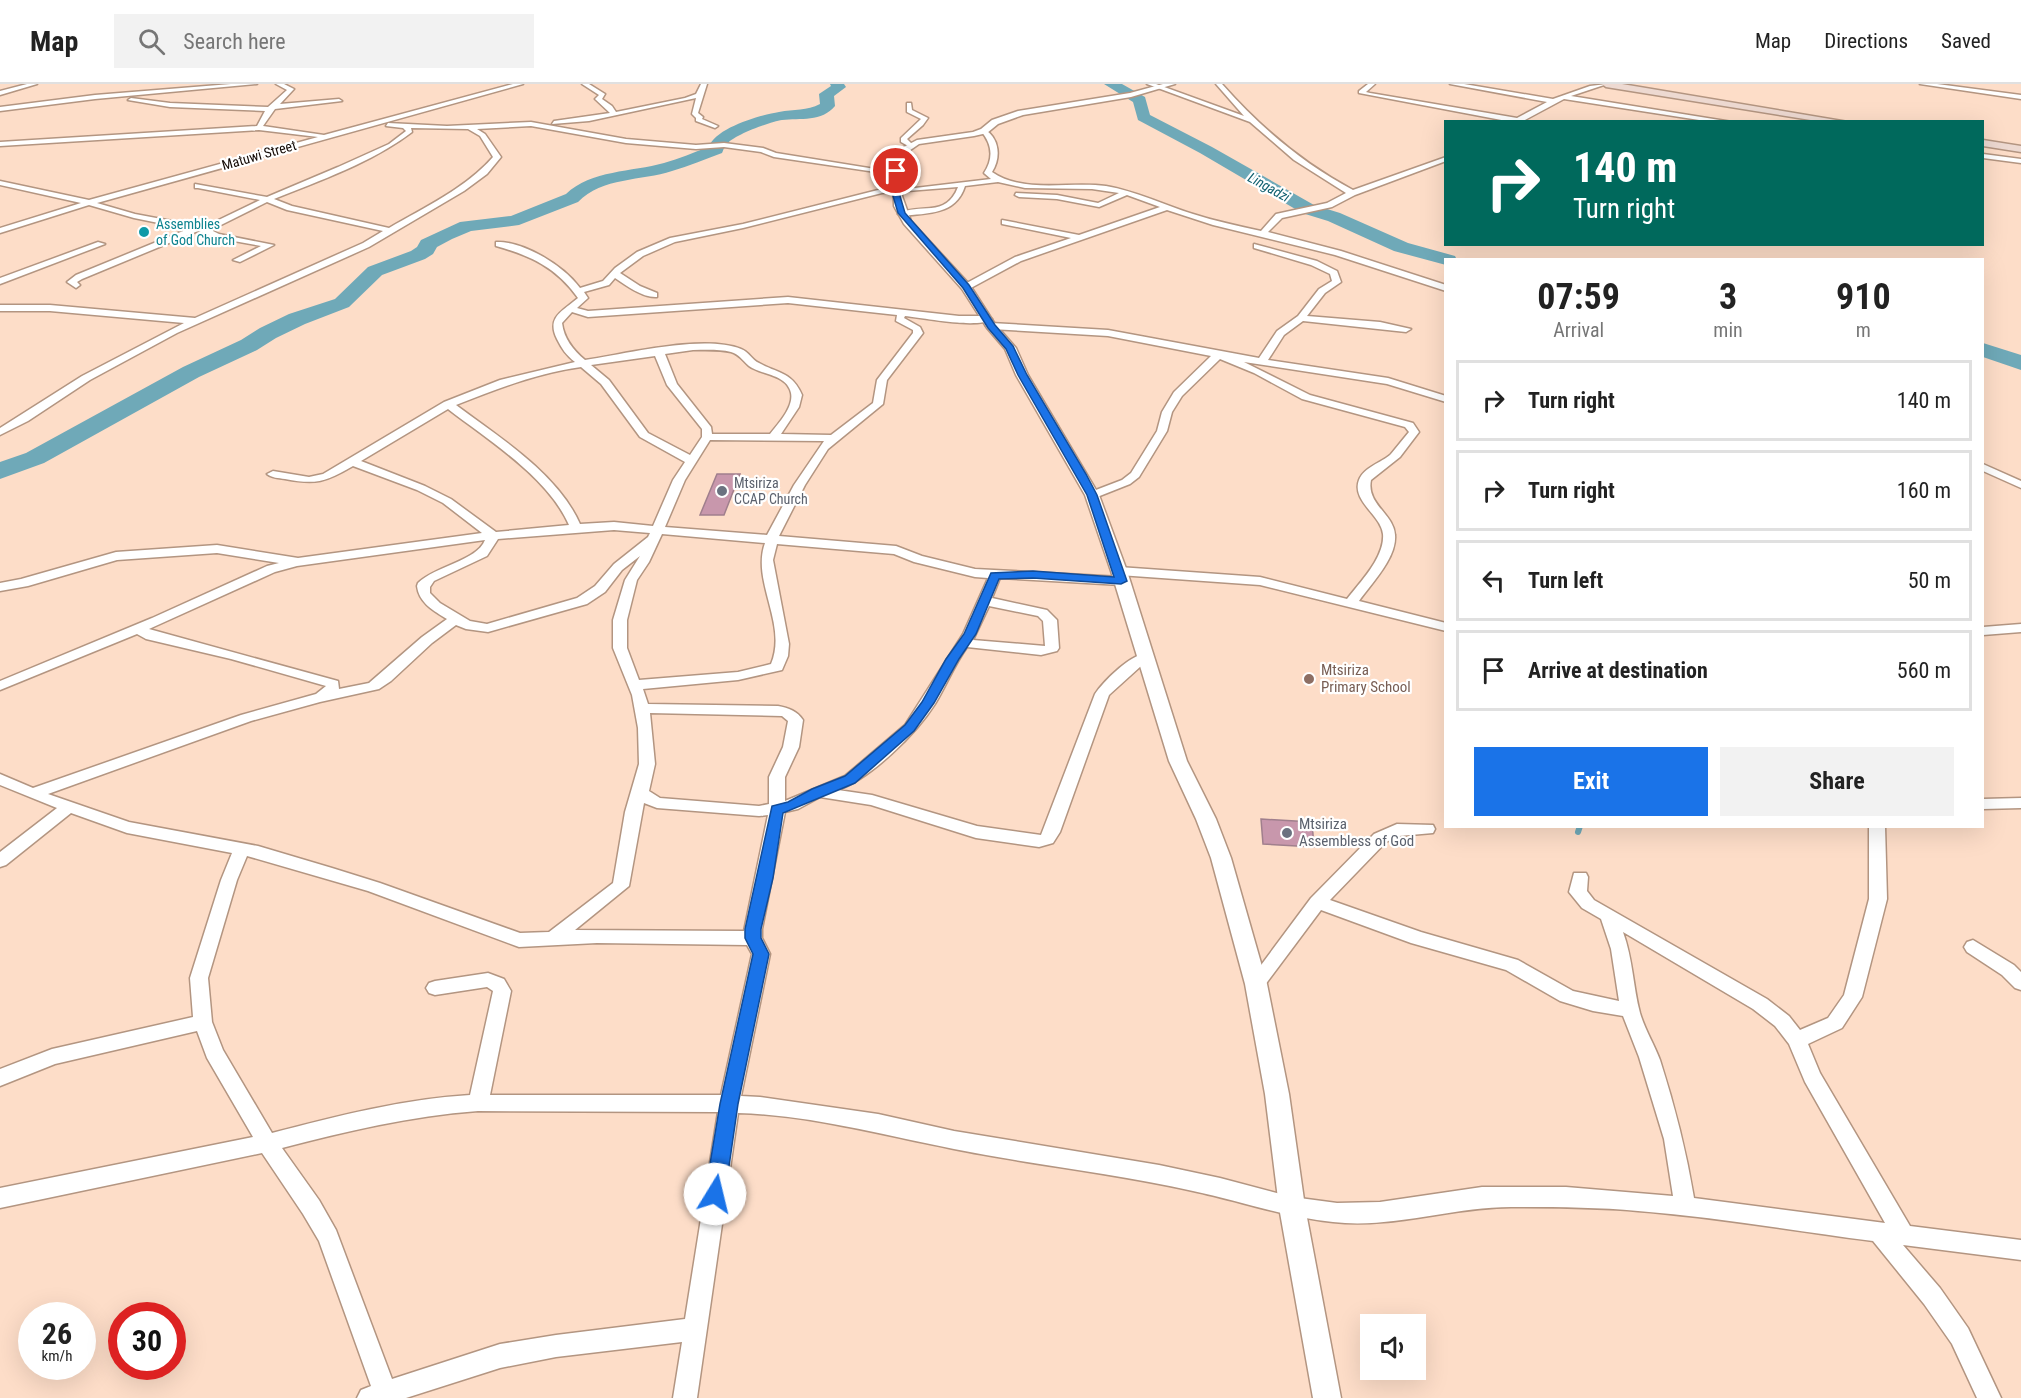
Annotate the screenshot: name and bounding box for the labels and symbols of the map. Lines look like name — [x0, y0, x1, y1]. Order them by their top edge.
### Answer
street label: Matuwi Street — [220, 137, 298, 173]
pin — [870, 145, 921, 196]
water label: Lingadzi — [1245, 169, 1293, 205]
place label: Assemblies of God Church — [156, 216, 235, 248]
marker: Assemblies of God Church — [137, 225, 151, 239]
place label: Mtsiriza CCAP Church — [734, 475, 808, 507]
marker: Mtsiriza CCAP Church — [715, 484, 729, 498]
place label: Mtsiriza Primary School — [1321, 661, 1411, 696]
marker: Mtsiriza Primary School — [1302, 672, 1316, 686]
place label: Mtsiriza Assembless of God — [1299, 815, 1414, 850]
marker: Mtsiriza Assembless of God — [1280, 826, 1294, 840]
position arrow — [683, 1162, 747, 1226]
speed limit sign: 30 — [108, 1302, 186, 1380]

